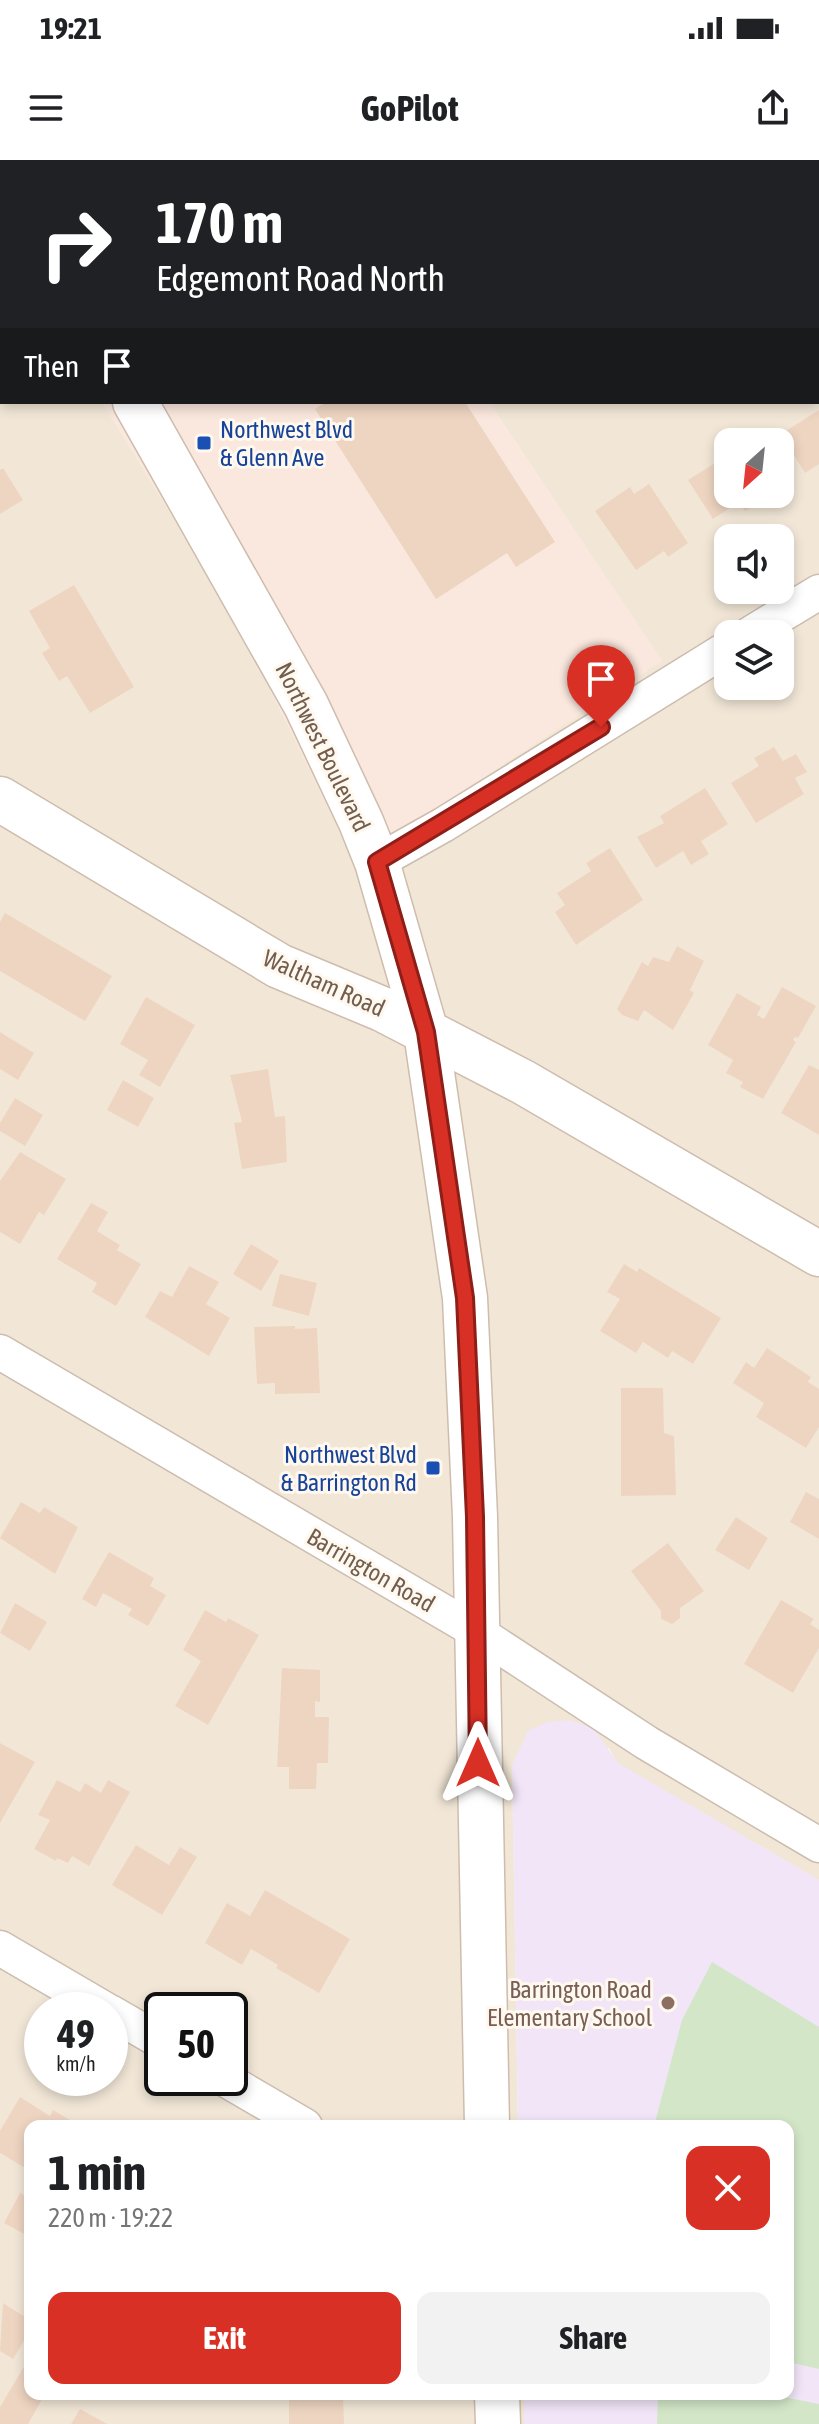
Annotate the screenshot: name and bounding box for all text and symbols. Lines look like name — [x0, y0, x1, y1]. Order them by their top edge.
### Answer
text: 19:21 — [40, 11, 102, 45]
icon: menu — [24, 86, 68, 130]
icon: share — [751, 86, 795, 130]
text: GoPilot — [360, 87, 459, 129]
text: 170 m — [156, 191, 283, 255]
icon: right — [24, 192, 128, 296]
text: Edgemont Road North — [156, 257, 445, 299]
icon: arrive — [95, 344, 139, 388]
text: Then — [24, 349, 79, 383]
place label: Northwest Blvd & Glenn Ave — [220, 416, 353, 471]
north arrow — [714, 428, 794, 508]
map controls — [714, 428, 794, 700]
marker: Northwest Blvd & Glenn Ave — [195, 434, 213, 452]
button: sound — [714, 524, 794, 604]
button: layers — [714, 620, 794, 700]
pin — [567, 645, 635, 727]
icon: arrive — [579, 657, 623, 701]
street label: Northwest Boulevard — [270, 658, 376, 836]
street label: Waltham Road — [259, 944, 389, 1022]
place label: Northwest Blvd & Barrington Rd — [281, 1441, 417, 1496]
marker: Northwest Blvd & Barrington Rd — [424, 1459, 442, 1477]
street label: Barrington Road — [302, 1523, 440, 1617]
position arrow — [436, 1721, 520, 1805]
place label: Barrington Road Elementary School — [487, 1976, 653, 2031]
speed limit sign: 50 — [144, 1992, 248, 2096]
marker: Barrington Road Elementary School — [659, 1994, 677, 2012]
text: 49 — [57, 2011, 95, 2056]
text: km/h — [56, 2052, 96, 2075]
text: 1 min — [48, 2145, 146, 2200]
button: close — [686, 2146, 770, 2230]
text: 220 m · 19:22 — [48, 2203, 173, 2233]
button: Exit — [48, 2292, 401, 2384]
button: Share — [417, 2292, 770, 2384]

